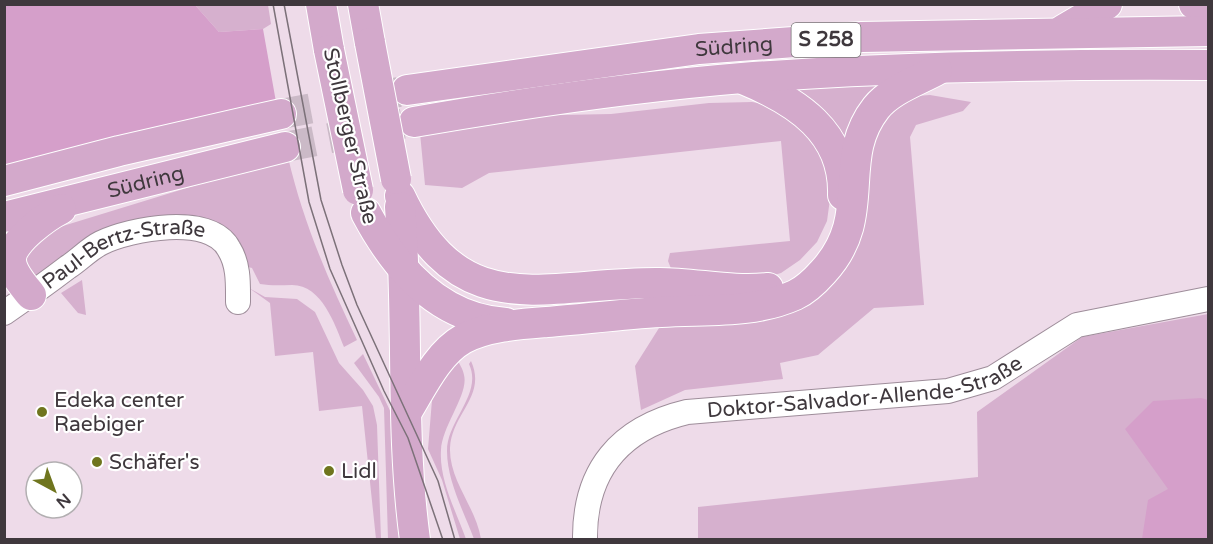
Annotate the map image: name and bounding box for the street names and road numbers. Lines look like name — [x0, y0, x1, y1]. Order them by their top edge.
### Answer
road number: S 258 — [792, 23, 860, 57]
street label: Südring — [694, 31, 774, 62]
street label: Stollberger Straße — [318, 45, 382, 227]
street label: Südring — [105, 160, 187, 203]
street label: Paul-Bertz-Straße — [37, 215, 208, 295]
street label: Doktor-Salvador-Allende-Straße — [706, 350, 1027, 423]

